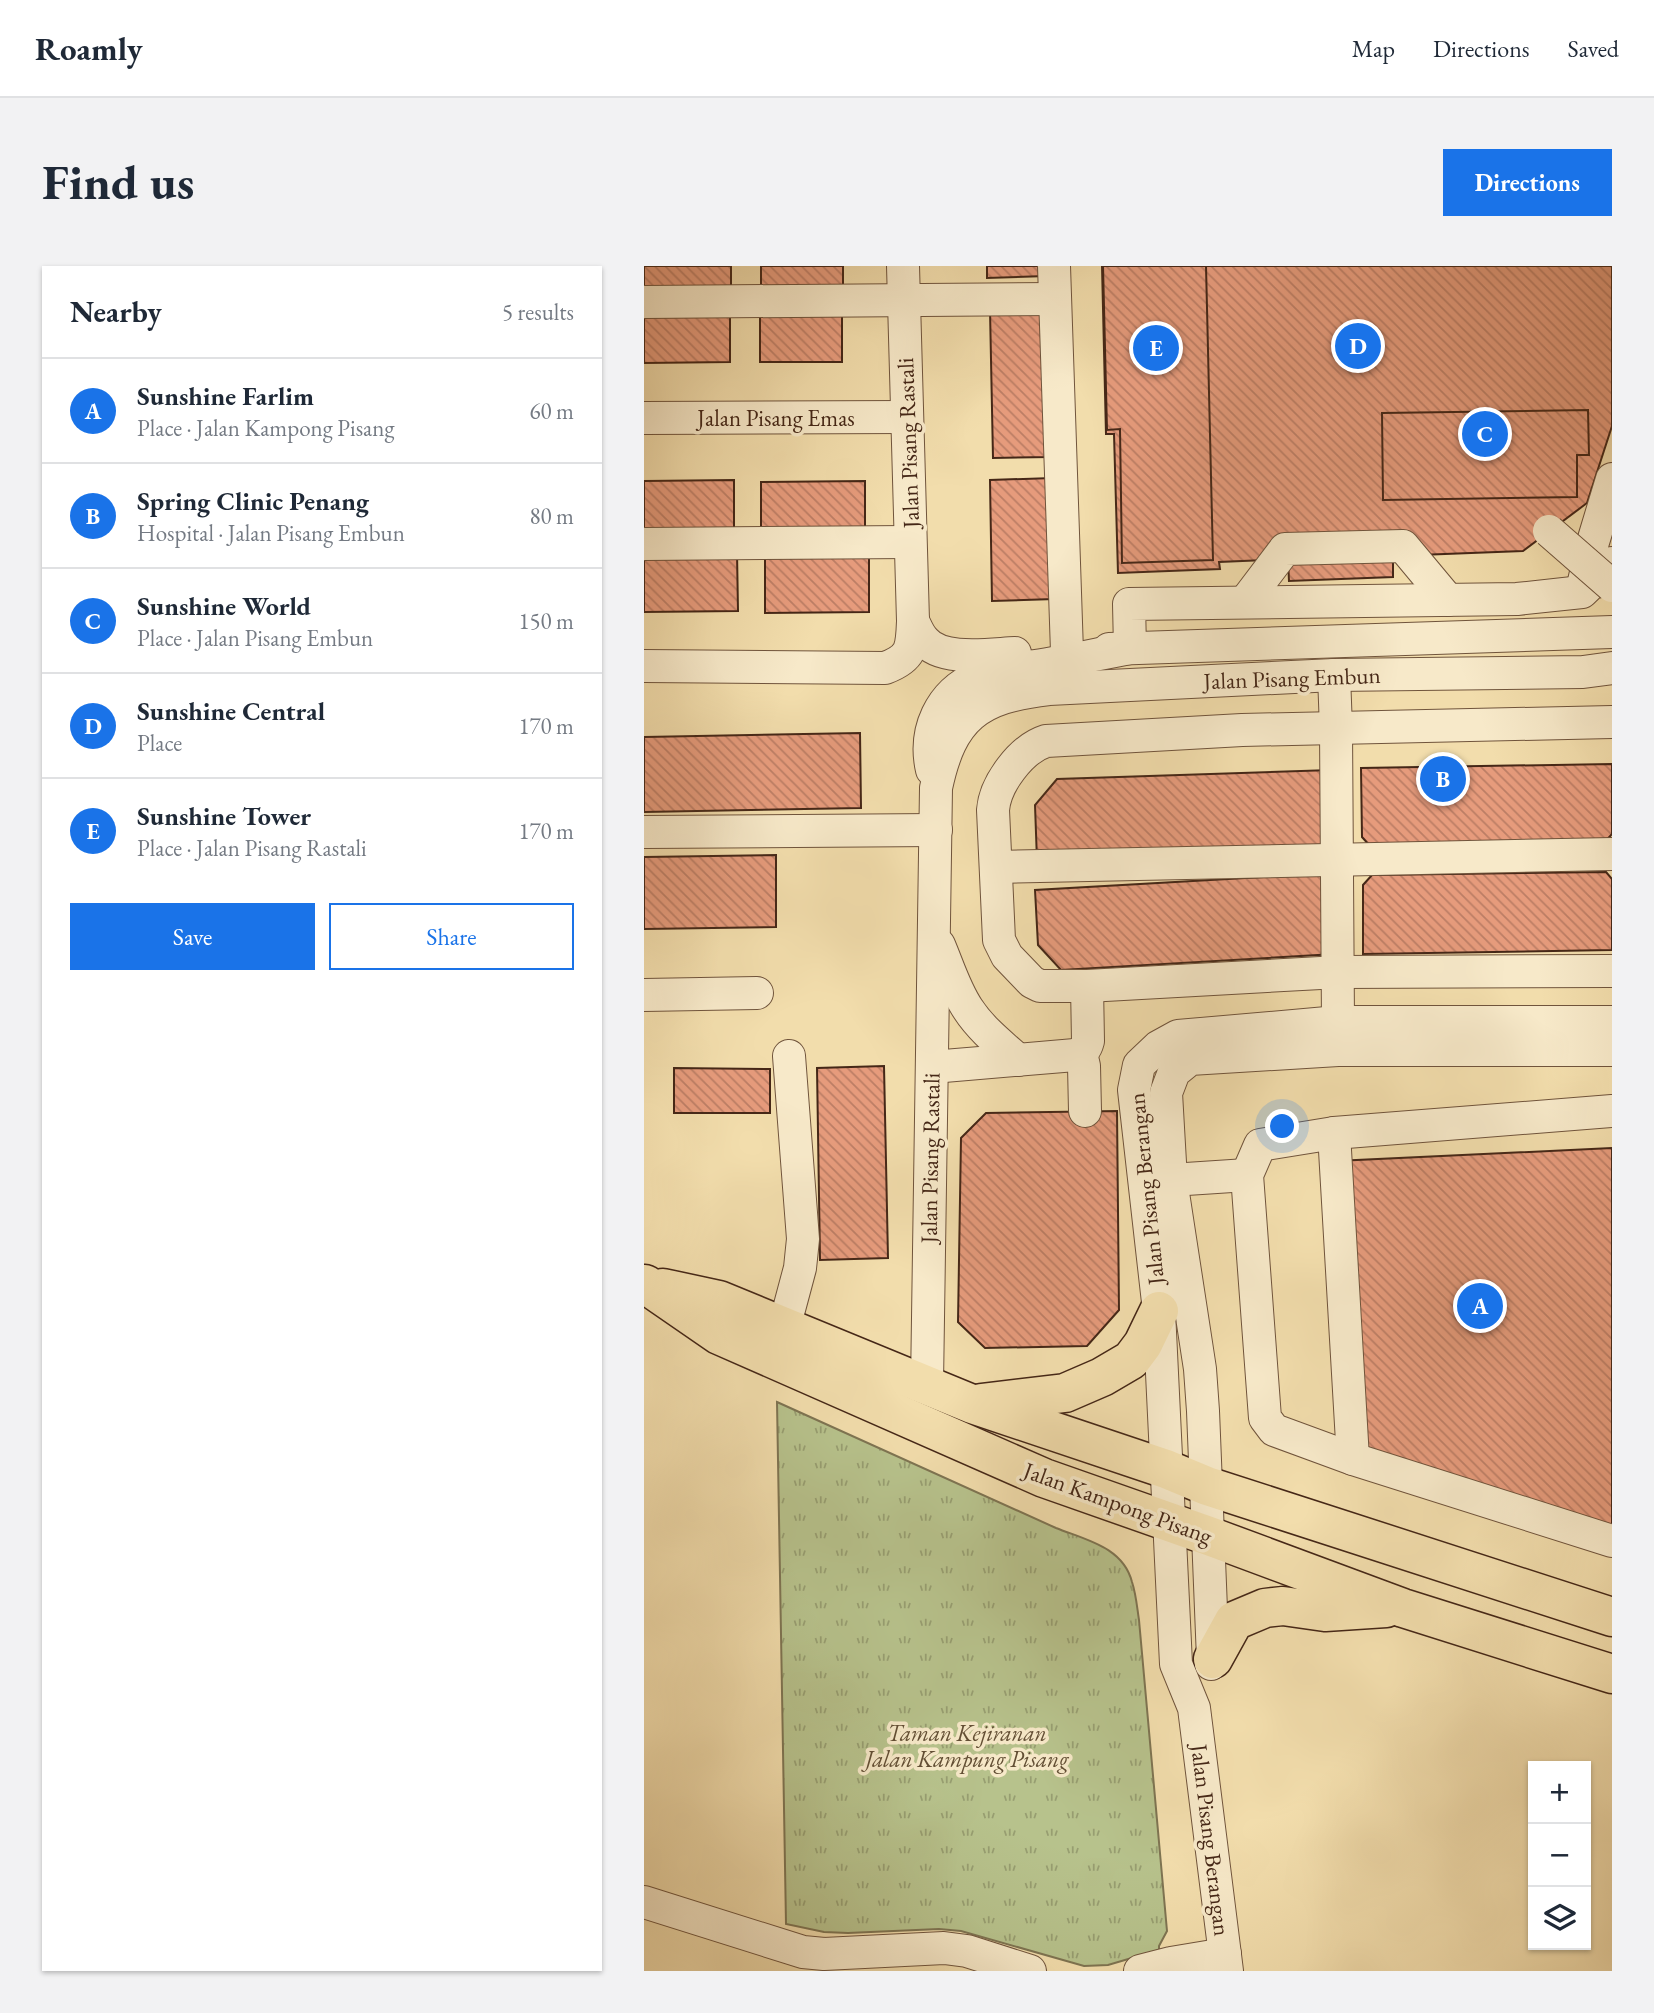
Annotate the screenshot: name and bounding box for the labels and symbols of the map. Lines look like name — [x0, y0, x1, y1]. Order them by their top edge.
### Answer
pin: D — [1335, 320, 1381, 372]
pin: E — [1133, 322, 1179, 374]
street label: Jalan Pisang Rastali — [890, 357, 926, 531]
street label: Jalan Pisang Emas — [695, 403, 855, 433]
pin: C — [1462, 408, 1508, 460]
street label: Jalan Pisang Embun — [1201, 660, 1381, 696]
pin: B — [1420, 753, 1466, 805]
street label: Jalan Pisang Rastali — [913, 1072, 946, 1246]
street label: Jalan Pisang Berangan — [1121, 1091, 1171, 1288]
your location — [1265, 1109, 1299, 1143]
pin: A — [1457, 1280, 1503, 1332]
street label: Jalan Kampong Pisang — [1018, 1454, 1217, 1551]
park label: Taman Kejiranan Jalan Kampung Pisang — [860, 1718, 1070, 1774]
street label: Jalan Pisang Berangan — [1184, 1740, 1238, 1938]

